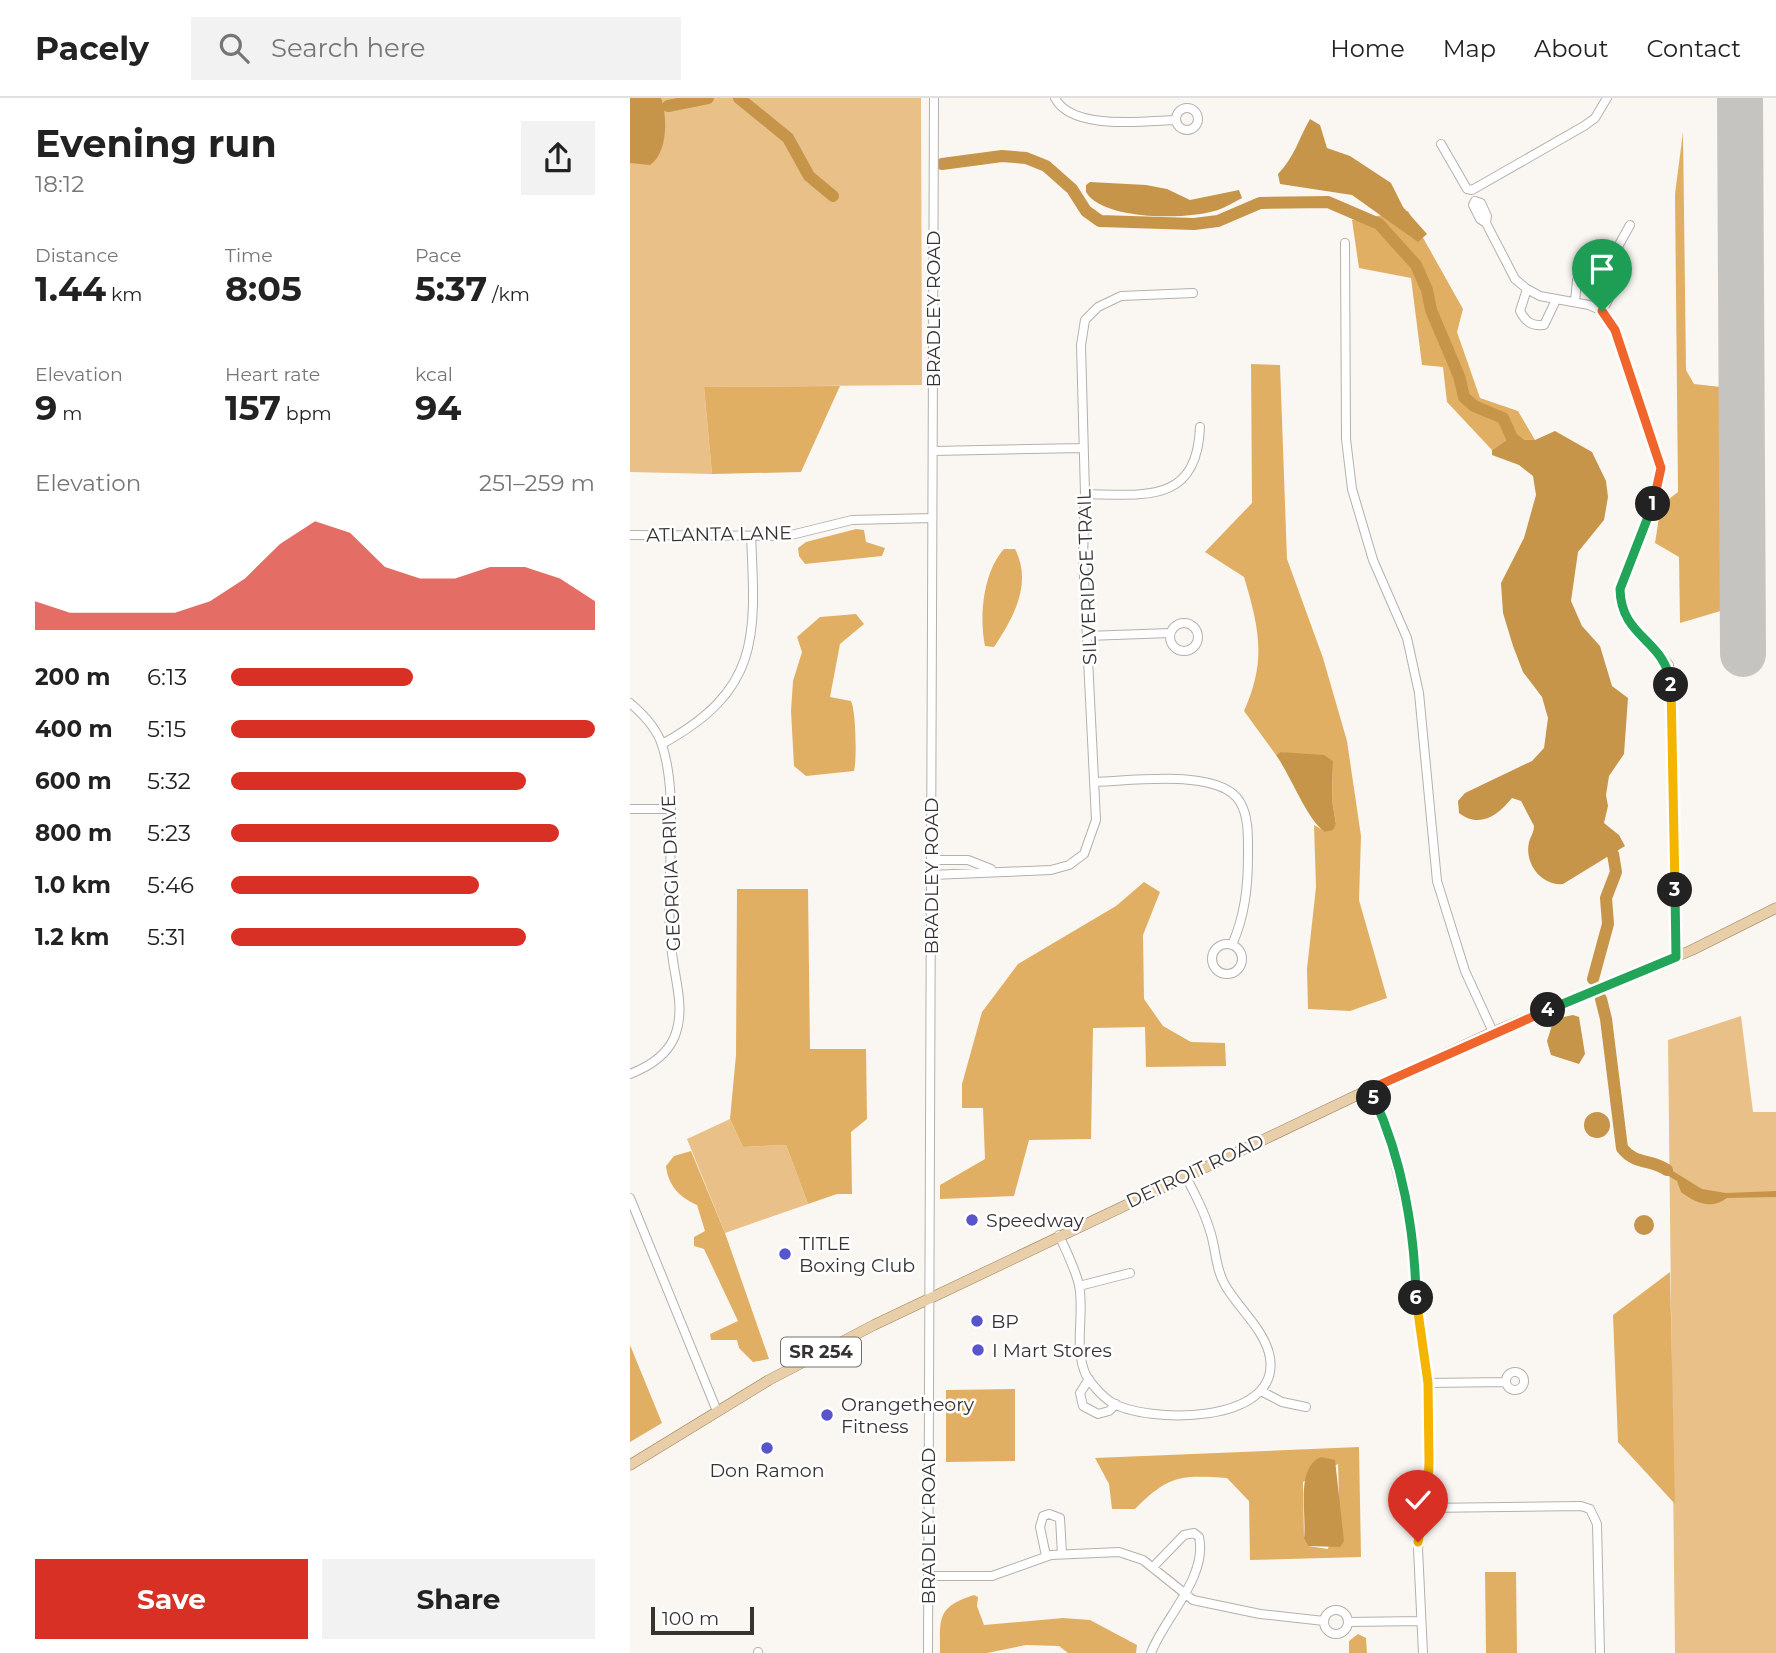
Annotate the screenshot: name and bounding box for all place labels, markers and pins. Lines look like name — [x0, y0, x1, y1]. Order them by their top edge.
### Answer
pin — [1572, 239, 1632, 311]
pin: 1 — [1636, 486, 1670, 522]
pin: 2 — [1654, 668, 1688, 702]
pin: 3 — [1658, 872, 1692, 908]
pin: 4 — [1530, 992, 1566, 1028]
pin: 5 — [1356, 1080, 1392, 1116]
place label: Speedway — [986, 1209, 1085, 1232]
marker: Speedway — [964, 1212, 980, 1228]
place label: TITLE Boxing Club — [799, 1232, 915, 1277]
marker: TITLE Boxing Club — [777, 1246, 793, 1262]
pin: 6 — [1398, 1280, 1434, 1316]
place label: BP — [991, 1310, 1019, 1333]
marker: BP — [969, 1313, 985, 1329]
place label: I Mart Stores — [992, 1339, 1112, 1362]
marker: I Mart Stores — [970, 1342, 986, 1358]
place label: Orangetheory Fitness — [841, 1393, 975, 1438]
marker: Orangetheory Fitness — [819, 1407, 835, 1423]
marker: Don Ramon — [759, 1440, 775, 1456]
place label: Don Ramon — [709, 1459, 825, 1482]
pin — [1388, 1470, 1448, 1542]

